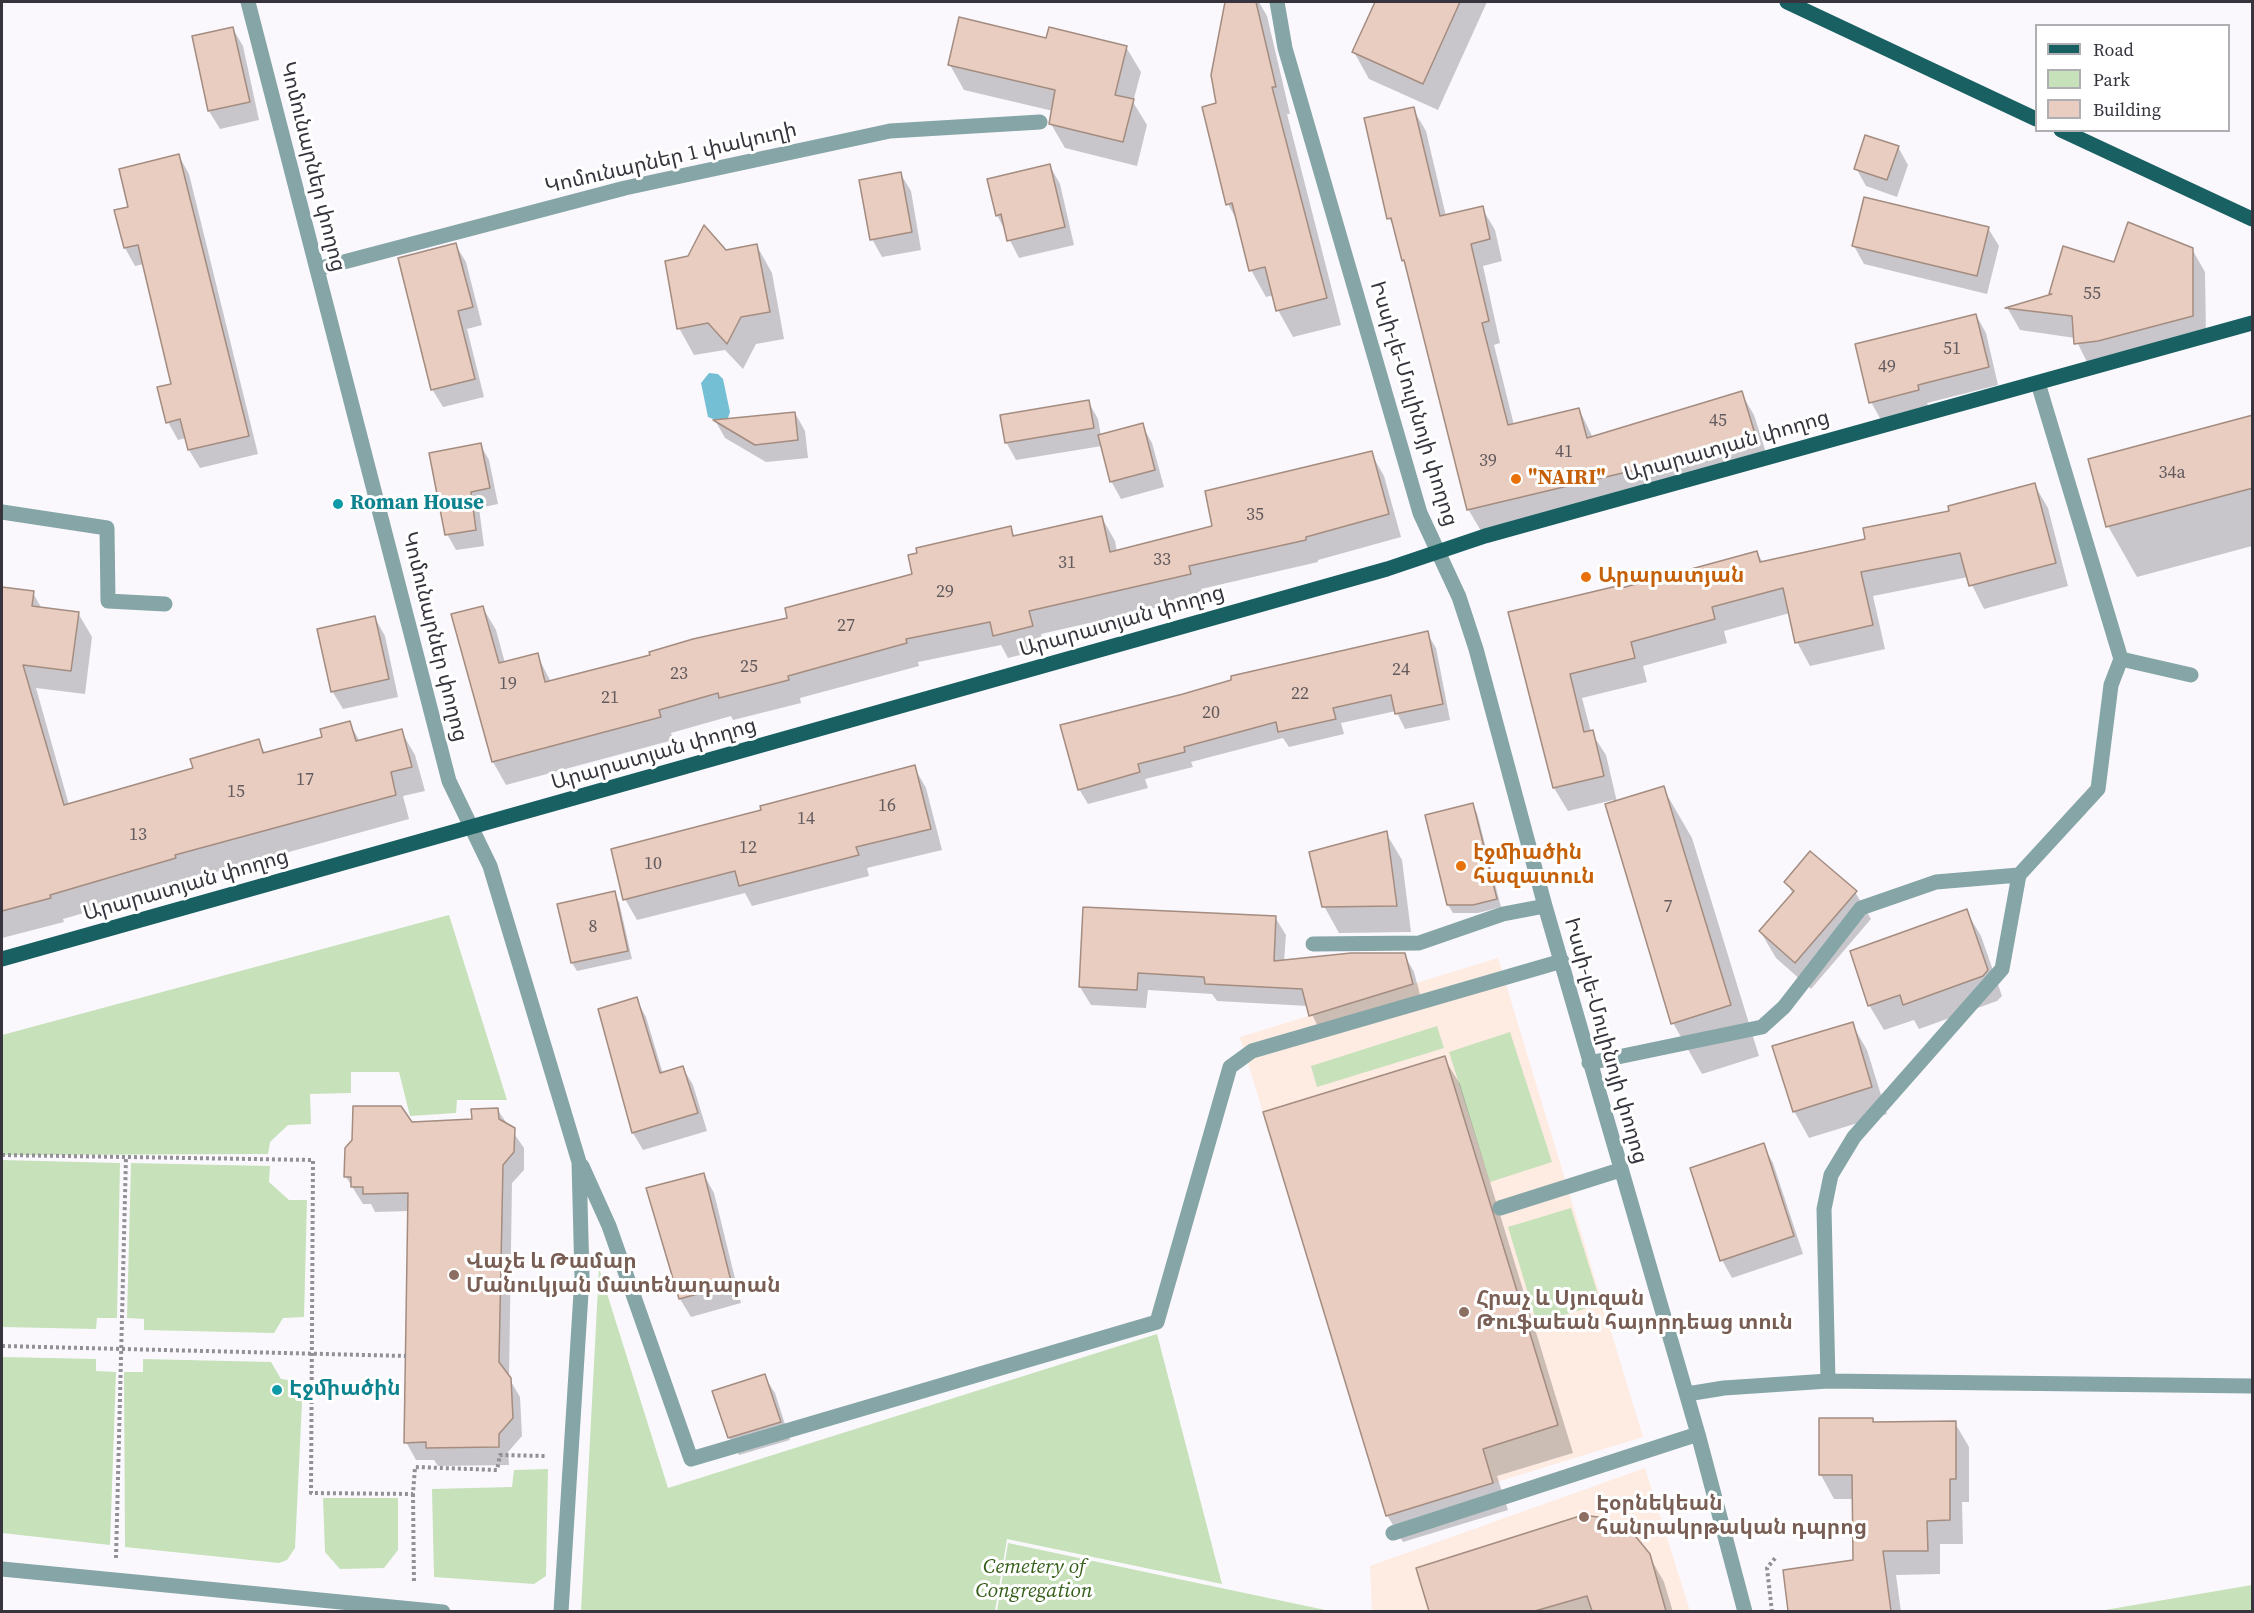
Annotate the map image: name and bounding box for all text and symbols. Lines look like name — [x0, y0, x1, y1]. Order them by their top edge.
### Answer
legend — [2035, 24, 2230, 132]
text: Road — [2093, 37, 2134, 62]
street label: Կոմունարներ փողոց — [274, 59, 350, 275]
text: Park — [2093, 67, 2130, 92]
text: Building — [2093, 97, 2161, 122]
street label: Կոմունարներ 1 փակուղի — [543, 118, 799, 200]
street label: Իսսի-լե-Մուլինոյի փողոց — [1364, 278, 1462, 530]
house number: 55 — [2083, 283, 2101, 305]
house number: 51 — [1943, 338, 1961, 360]
house number: 49 — [1878, 356, 1896, 378]
street label: Արարատյան փողոց — [1621, 406, 1833, 488]
house number: 45 — [1709, 410, 1727, 432]
house number: 41 — [1555, 441, 1573, 463]
house number: 39 — [1479, 450, 1497, 472]
house number: 34a — [2158, 462, 2186, 484]
place label: "NAIRI" — [1528, 466, 1606, 492]
marker: "NAIRI" — [1509, 472, 1523, 486]
place label: Roman House — [350, 491, 484, 517]
marker: Roman House — [331, 497, 345, 511]
house number: 35 — [1246, 504, 1264, 526]
street label: Կոմունարներ փողոց — [396, 529, 472, 745]
house number: 33 — [1153, 549, 1171, 571]
house number: 31 — [1058, 552, 1076, 574]
place label: Արարատյան — [1598, 564, 1744, 590]
marker: Արարատյան — [1579, 570, 1593, 584]
house number: 29 — [936, 581, 954, 603]
street label: Արարատյան փողոց — [1016, 581, 1228, 663]
house number: 27 — [837, 615, 855, 637]
house number: 25 — [740, 656, 758, 678]
house number: 24 — [1392, 659, 1410, 681]
house number: 23 — [670, 663, 688, 685]
house number: 19 — [499, 673, 517, 695]
house number: 22 — [1291, 683, 1309, 705]
house number: 21 — [601, 687, 619, 709]
house number: 20 — [1202, 702, 1220, 724]
street label: Արարատյան փողոց — [548, 714, 760, 796]
house number: 17 — [296, 769, 314, 791]
house number: 15 — [227, 781, 245, 803]
house number: 16 — [878, 795, 896, 817]
house number: 14 — [797, 808, 815, 830]
house number: 13 — [129, 824, 147, 846]
house number: 12 — [739, 837, 757, 859]
place label: էջմիածին հազատուն — [1473, 841, 1595, 891]
street label: Արարատյան փողոց — [80, 845, 292, 927]
house number: 10 — [644, 853, 662, 875]
marker: էջմիածին հազատուն — [1454, 859, 1468, 873]
house number: 7 — [1664, 896, 1672, 918]
street label: Իսսի-լե-Մուլինոյի փողոց — [1558, 915, 1652, 1167]
house number: 8 — [589, 916, 597, 938]
place label: Վաչե և Թամար Մանուկյան մատենադարան — [466, 1250, 781, 1300]
marker: Վաչե և Թամար Մանուկյան մատենադարան — [447, 1268, 461, 1282]
place label: Հրաչ և Սյուզան Թուֆաեան հայորդեաց տուն — [1476, 1287, 1793, 1337]
marker: Հրաչ և Սյուզան Թուֆաեան հայորդեաց տուն — [1457, 1305, 1471, 1319]
place label: Էջմիածին — [289, 1377, 401, 1403]
marker: Էջմիածին — [270, 1383, 284, 1397]
place label: Էօրնեկեան հանրակրթական դպրոց — [1596, 1492, 1867, 1542]
marker: Էօրնեկեան հանրակրթական դպրոց — [1577, 1510, 1591, 1524]
park label: Cemetery of Congregation — [975, 1555, 1093, 1605]

